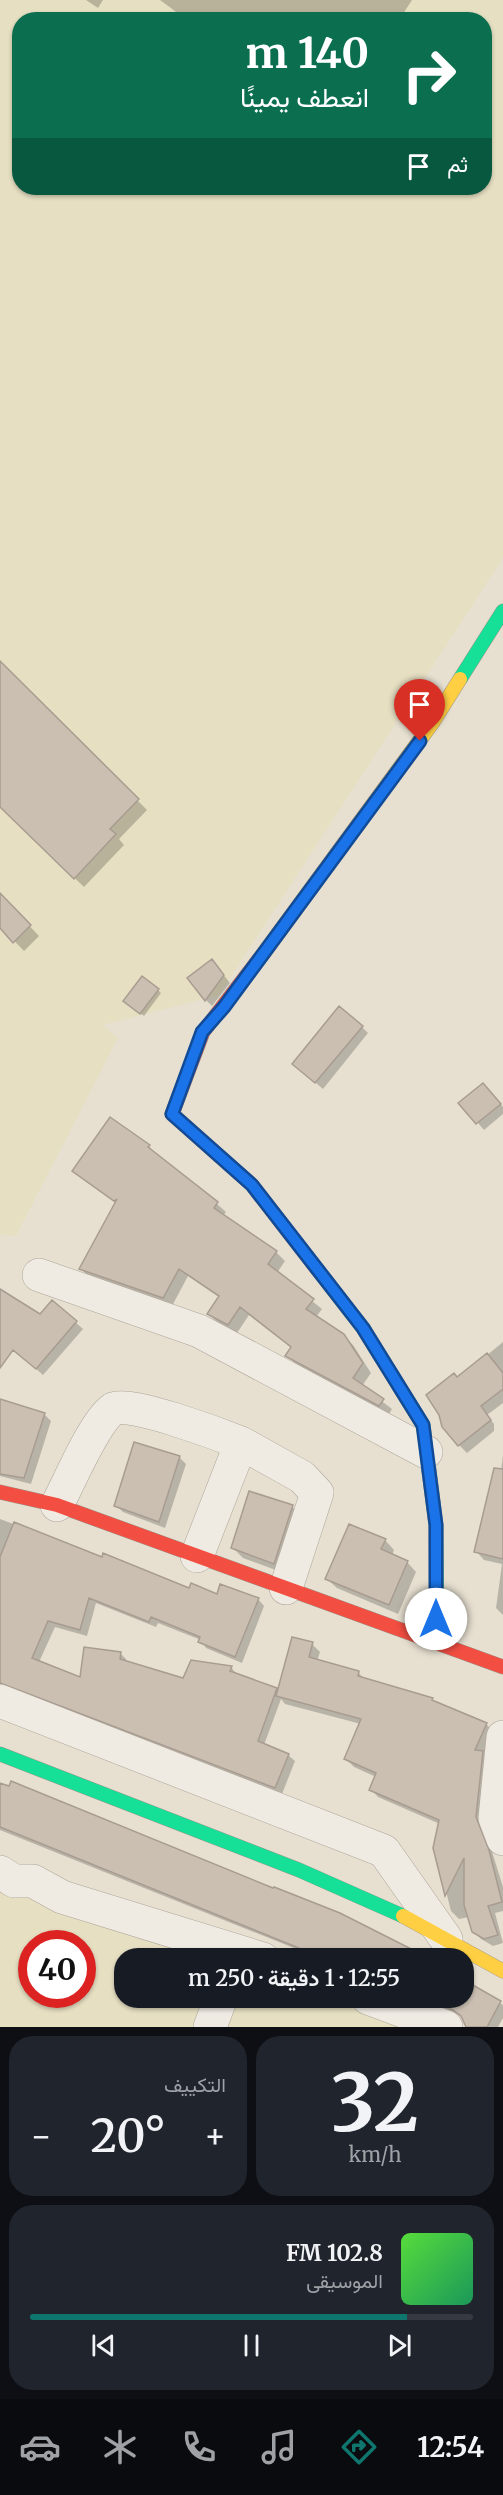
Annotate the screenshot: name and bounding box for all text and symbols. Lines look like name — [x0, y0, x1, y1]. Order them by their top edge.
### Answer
text: 140 m — [246, 27, 369, 79]
icon: right — [390, 36, 468, 114]
text: انعطف يمينًا — [240, 80, 369, 114]
icon: arrive — [402, 150, 435, 183]
text: ثم — [447, 150, 468, 178]
pin — [394, 679, 445, 741]
icon: arrive — [403, 688, 436, 721]
position arrow — [404, 1587, 468, 1651]
speed limit sign: 40 — [18, 1930, 96, 2008]
text: 12:55 · 1 دقيقة · 250 m — [188, 1964, 400, 1992]
text: 32 — [331, 2054, 419, 2152]
text: التكييف — [164, 2072, 226, 2097]
text: 20° — [90, 2108, 166, 2164]
text: − — [30, 2116, 52, 2157]
text: + — [204, 2116, 226, 2157]
text: km/h — [349, 2142, 401, 2167]
text: 102.8 FM — [286, 2239, 383, 2267]
text: الموسيقى — [306, 2268, 383, 2293]
icon: previous — [87, 2329, 120, 2362]
icon: pause — [235, 2329, 268, 2362]
icon: next — [383, 2329, 416, 2362]
icon: car — [19, 2426, 61, 2468]
icon: climate — [99, 2426, 141, 2468]
icon: phone — [178, 2426, 220, 2468]
icon: music — [258, 2426, 300, 2468]
icon: directions — [338, 2426, 380, 2468]
text: 12:54 — [417, 2430, 484, 2464]

